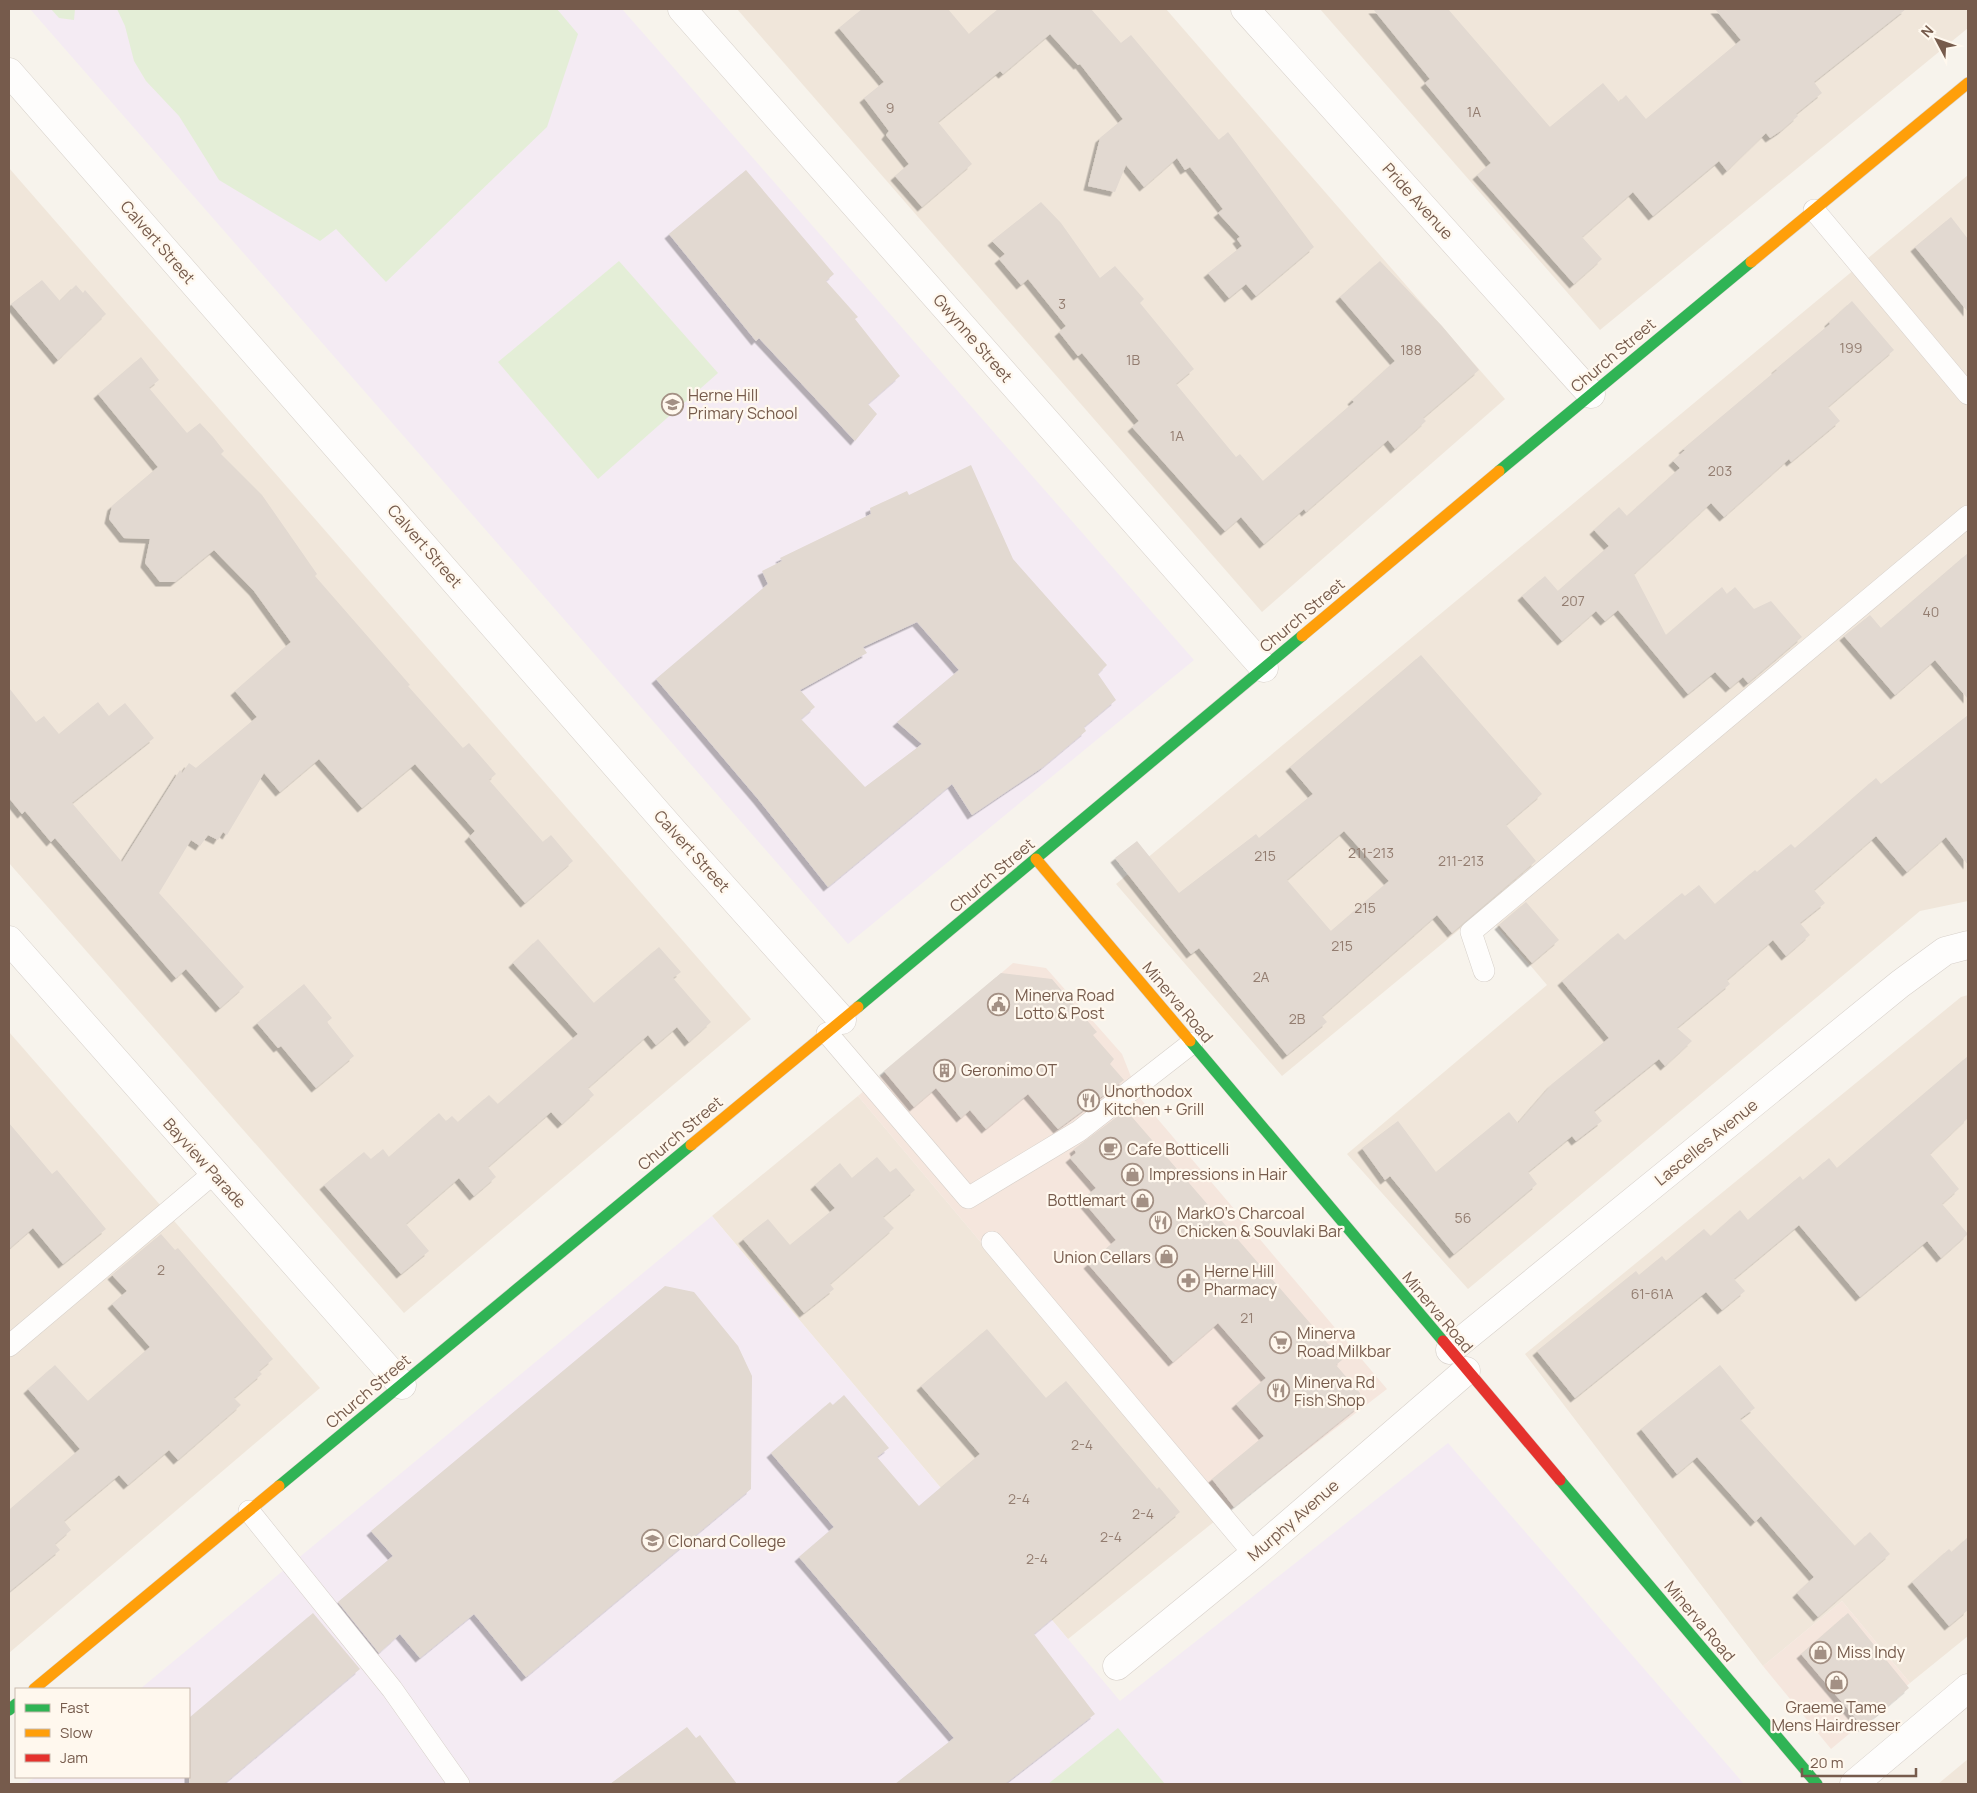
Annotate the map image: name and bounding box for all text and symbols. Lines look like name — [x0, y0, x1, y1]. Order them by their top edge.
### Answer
north arrow — [1912, 15, 1962, 65]
text: N — [1916, 21, 1937, 41]
house number: 9 — [886, 98, 894, 117]
house number: 1A — [1467, 102, 1481, 121]
street label: Pride Avenue — [1378, 158, 1458, 244]
street label: Calvert Street — [116, 196, 200, 288]
street label: Gwynne Street — [928, 289, 1018, 387]
house number: 3 — [1058, 294, 1066, 313]
street label: Church Street — [1566, 313, 1660, 397]
house number: 199 — [1840, 338, 1862, 357]
house number: 188 — [1400, 340, 1422, 359]
house number: 1B — [1126, 350, 1140, 369]
place label: Herne Hill Primary School — [688, 384, 798, 424]
school or university icon: Herne Hill Primary School — [660, 392, 684, 416]
house number: 1A — [1170, 426, 1184, 445]
house number: 203 — [1708, 461, 1732, 480]
street label: Calvert Street — [383, 500, 467, 592]
street label: Church Street — [1255, 573, 1349, 657]
house number: 207 — [1561, 591, 1585, 610]
house number: 40 — [1923, 602, 1939, 621]
street label: Calvert Street — [649, 805, 735, 897]
street label: Church Street — [945, 833, 1039, 917]
house number: 211-213 — [1348, 843, 1394, 862]
house number: 215 — [1254, 846, 1276, 865]
house number: 211-213 — [1438, 851, 1484, 870]
house number: 215 — [1354, 898, 1376, 917]
house number: 215 — [1331, 936, 1353, 955]
street label: Minerva Road — [1138, 957, 1218, 1047]
house number: 2A — [1253, 967, 1269, 986]
place label: Minerva Road Lotto & Post — [1015, 984, 1114, 1024]
public building icon: Minerva Road Lotto & Post — [987, 992, 1011, 1016]
house number: 2B — [1289, 1009, 1306, 1028]
building icon: Geronimo OT — [933, 1058, 957, 1082]
place label: Geronimo OT — [961, 1059, 1057, 1081]
place label: Unorthodox Kitchen + Grill — [1104, 1080, 1204, 1120]
restaurant icon: Unorthodox Kitchen + Grill — [1076, 1088, 1100, 1112]
street label: Church Street — [633, 1091, 727, 1175]
street label: Lascelles Avenue — [1650, 1094, 1762, 1190]
street label: Bayview Parade — [159, 1113, 251, 1213]
cafe icon: Cafe Botticelli — [1099, 1137, 1123, 1161]
place label: Cafe Botticelli — [1127, 1138, 1229, 1160]
shop icon: Impressions in Hair — [1121, 1162, 1145, 1186]
place label: Impressions in Hair — [1149, 1163, 1288, 1185]
shop icon: Bottlemart — [1130, 1188, 1154, 1212]
place label: Bottlemart — [1047, 1189, 1126, 1211]
place label: MarkO's Charcoal Chicken & Souvlaki Bar — [1177, 1202, 1343, 1242]
house number: 56 — [1455, 1208, 1471, 1227]
restaurant icon: MarkO's Charcoal Chicken & Souvlaki Bar — [1149, 1210, 1173, 1234]
shop icon: Union Cellars — [1155, 1245, 1179, 1269]
place label: Union Cellars — [1053, 1246, 1151, 1268]
house number: 2 — [157, 1260, 165, 1279]
place label: Herne Hill Pharmacy — [1204, 1260, 1278, 1300]
street label: Minerva Road — [1398, 1267, 1478, 1357]
pharmacy icon: Herne Hill Pharmacy — [1176, 1268, 1200, 1292]
house number: 61-61A — [1631, 1284, 1673, 1303]
house number: 21 — [1240, 1308, 1254, 1327]
place label: Minerva Road Milkbar — [1297, 1322, 1391, 1362]
supermarket icon: Minerva Road Milkbar — [1269, 1330, 1293, 1354]
street label: Church Street — [321, 1349, 415, 1433]
place label: Minerva Rd Fish Shop — [1294, 1371, 1375, 1411]
restaurant icon: Minerva Rd Fish Shop — [1266, 1379, 1290, 1403]
house number: 2-4 — [1071, 1435, 1093, 1454]
street label: Murphy Avenue — [1243, 1474, 1343, 1566]
house number: 2-4 — [1008, 1489, 1030, 1508]
house number: 2-4 — [1132, 1504, 1154, 1523]
house number: 2-4 — [1100, 1527, 1122, 1546]
school or university icon: Clonard College — [640, 1529, 664, 1553]
place label: Clonard College — [668, 1530, 786, 1552]
house number: 2-4 — [1026, 1549, 1048, 1568]
street label: Minerva Road — [1660, 1576, 1740, 1666]
shop icon: Miss Indy — [1809, 1640, 1833, 1664]
place label: Miss Indy — [1837, 1641, 1906, 1663]
shop icon: Graeme Tame Mens Hairdresser — [1824, 1671, 1848, 1695]
legend — [15, 1688, 190, 1778]
place label: Graeme Tame Mens Hairdresser — [1771, 1696, 1901, 1736]
text: Fast — [60, 1697, 89, 1718]
text: Slow — [60, 1722, 93, 1743]
scale bar — [1802, 1746, 1916, 1778]
text: Jam — [60, 1747, 88, 1768]
text: 20 m — [1810, 1752, 1843, 1773]

